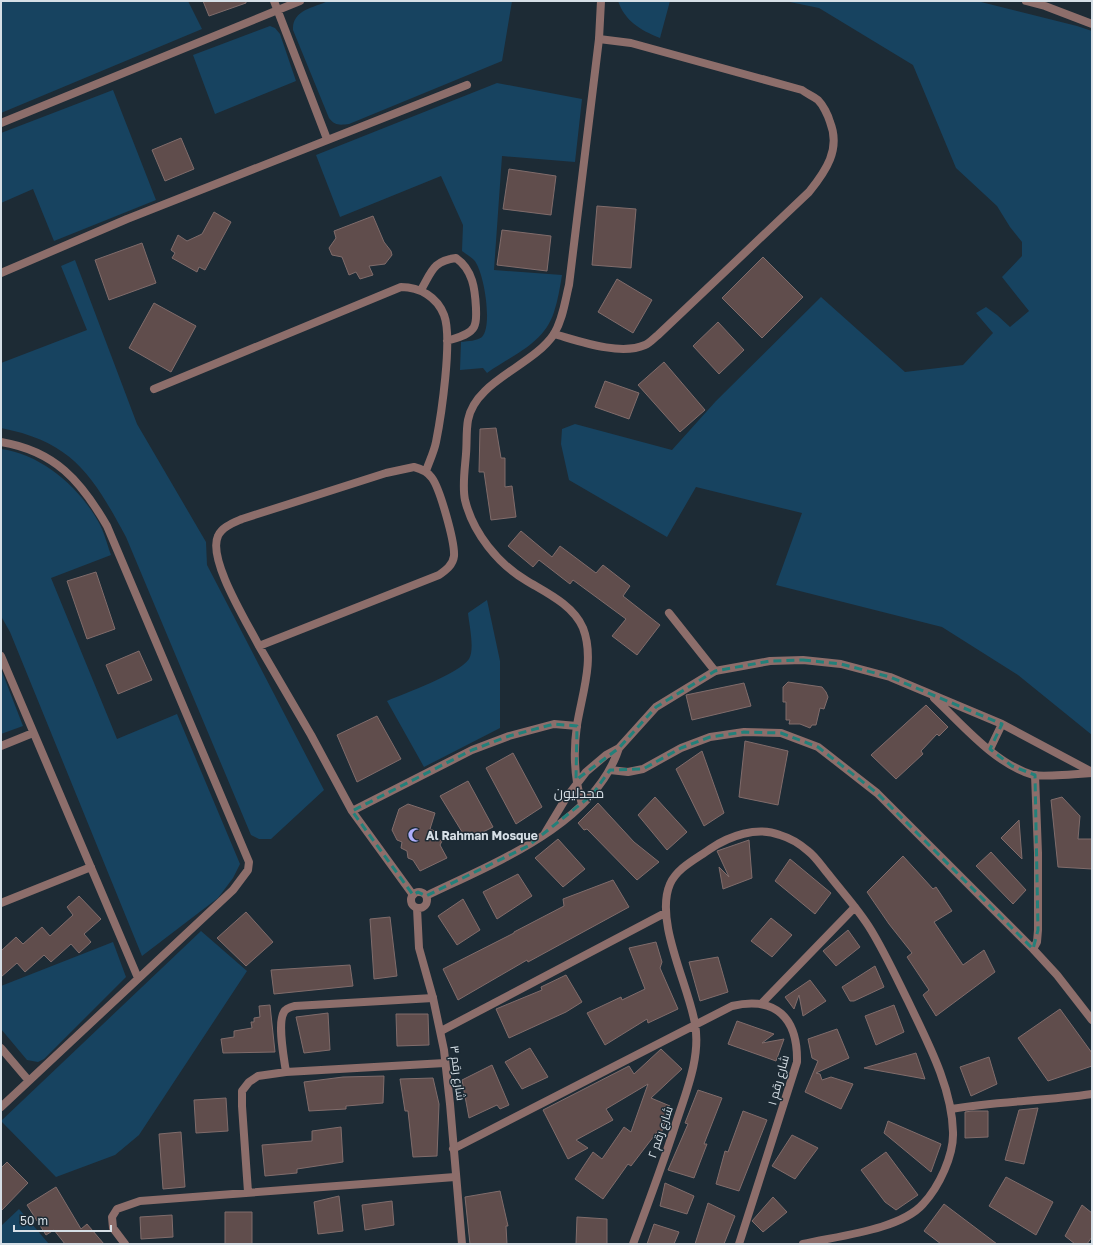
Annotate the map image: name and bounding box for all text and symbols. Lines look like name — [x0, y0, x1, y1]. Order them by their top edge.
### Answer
district label: مجدليون — [554, 784, 604, 801]
mosque icon: Al Rahman Mosque — [407, 827, 423, 843]
place label: Al Rahman Mosque — [426, 828, 538, 843]
street label: شارع رقم ٣ — [446, 1044, 469, 1102]
street label: شارع رقم ١ — [764, 1053, 793, 1107]
street label: شارع رقم ٢ — [644, 1104, 677, 1160]
scale bar — [14, 1207, 111, 1233]
text: 50 m — [20, 1213, 48, 1228]

